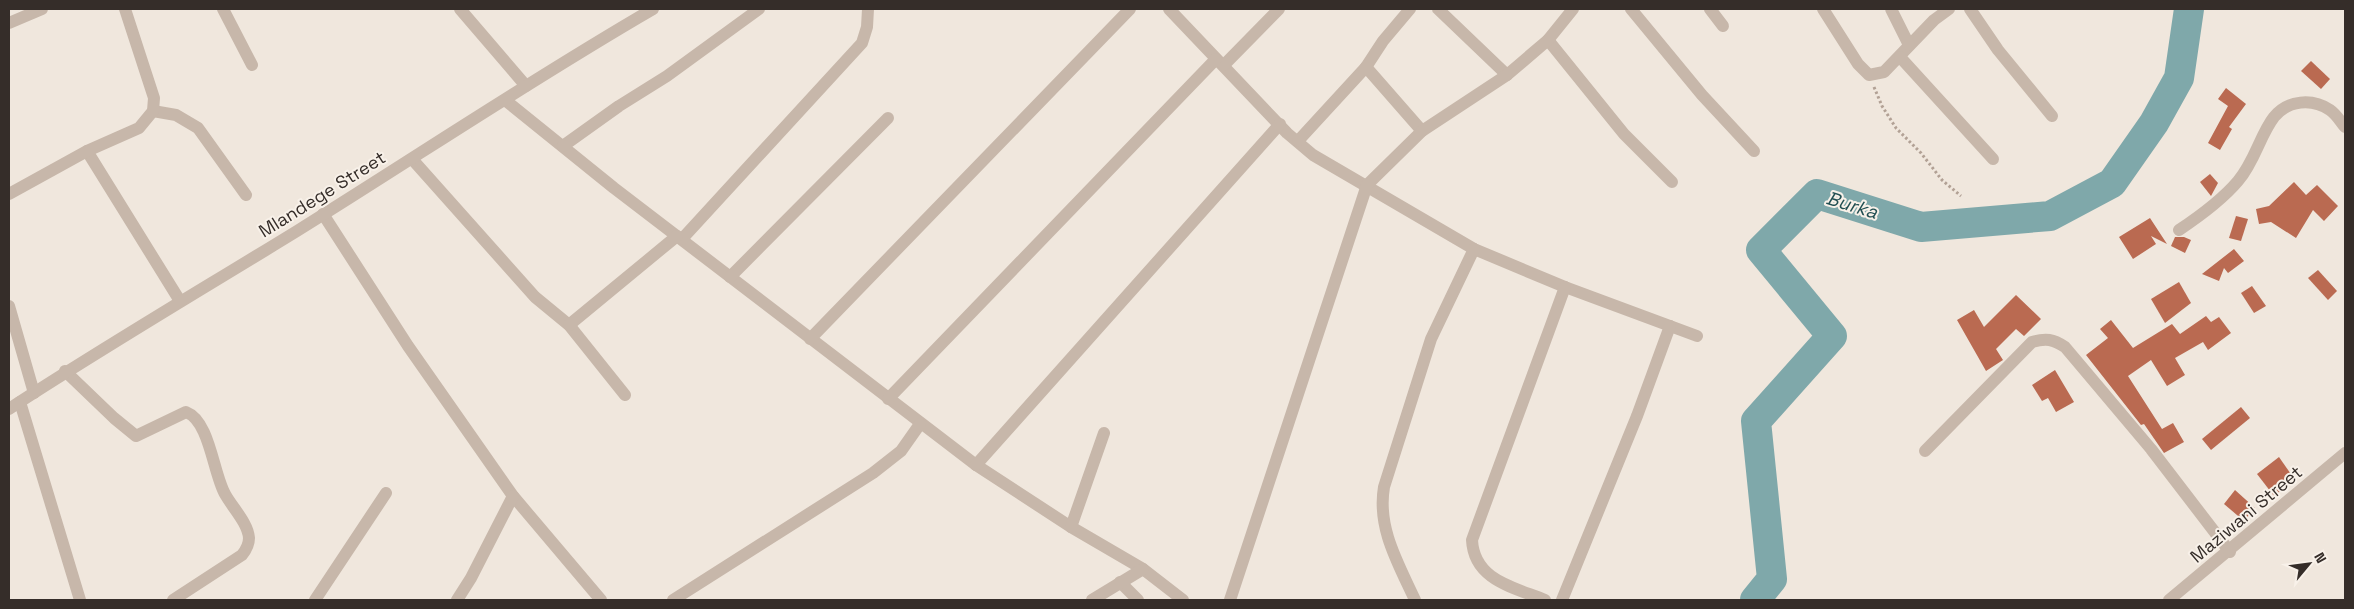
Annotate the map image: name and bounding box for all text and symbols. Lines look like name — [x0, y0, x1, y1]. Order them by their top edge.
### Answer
street label: Mlandege Street — [254, 146, 390, 242]
water label: Burka — [1823, 185, 1881, 225]
street label: Maziwani Street — [2185, 460, 2307, 568]
north arrow — [2284, 539, 2334, 589]
text: N — [2310, 549, 2331, 566]

